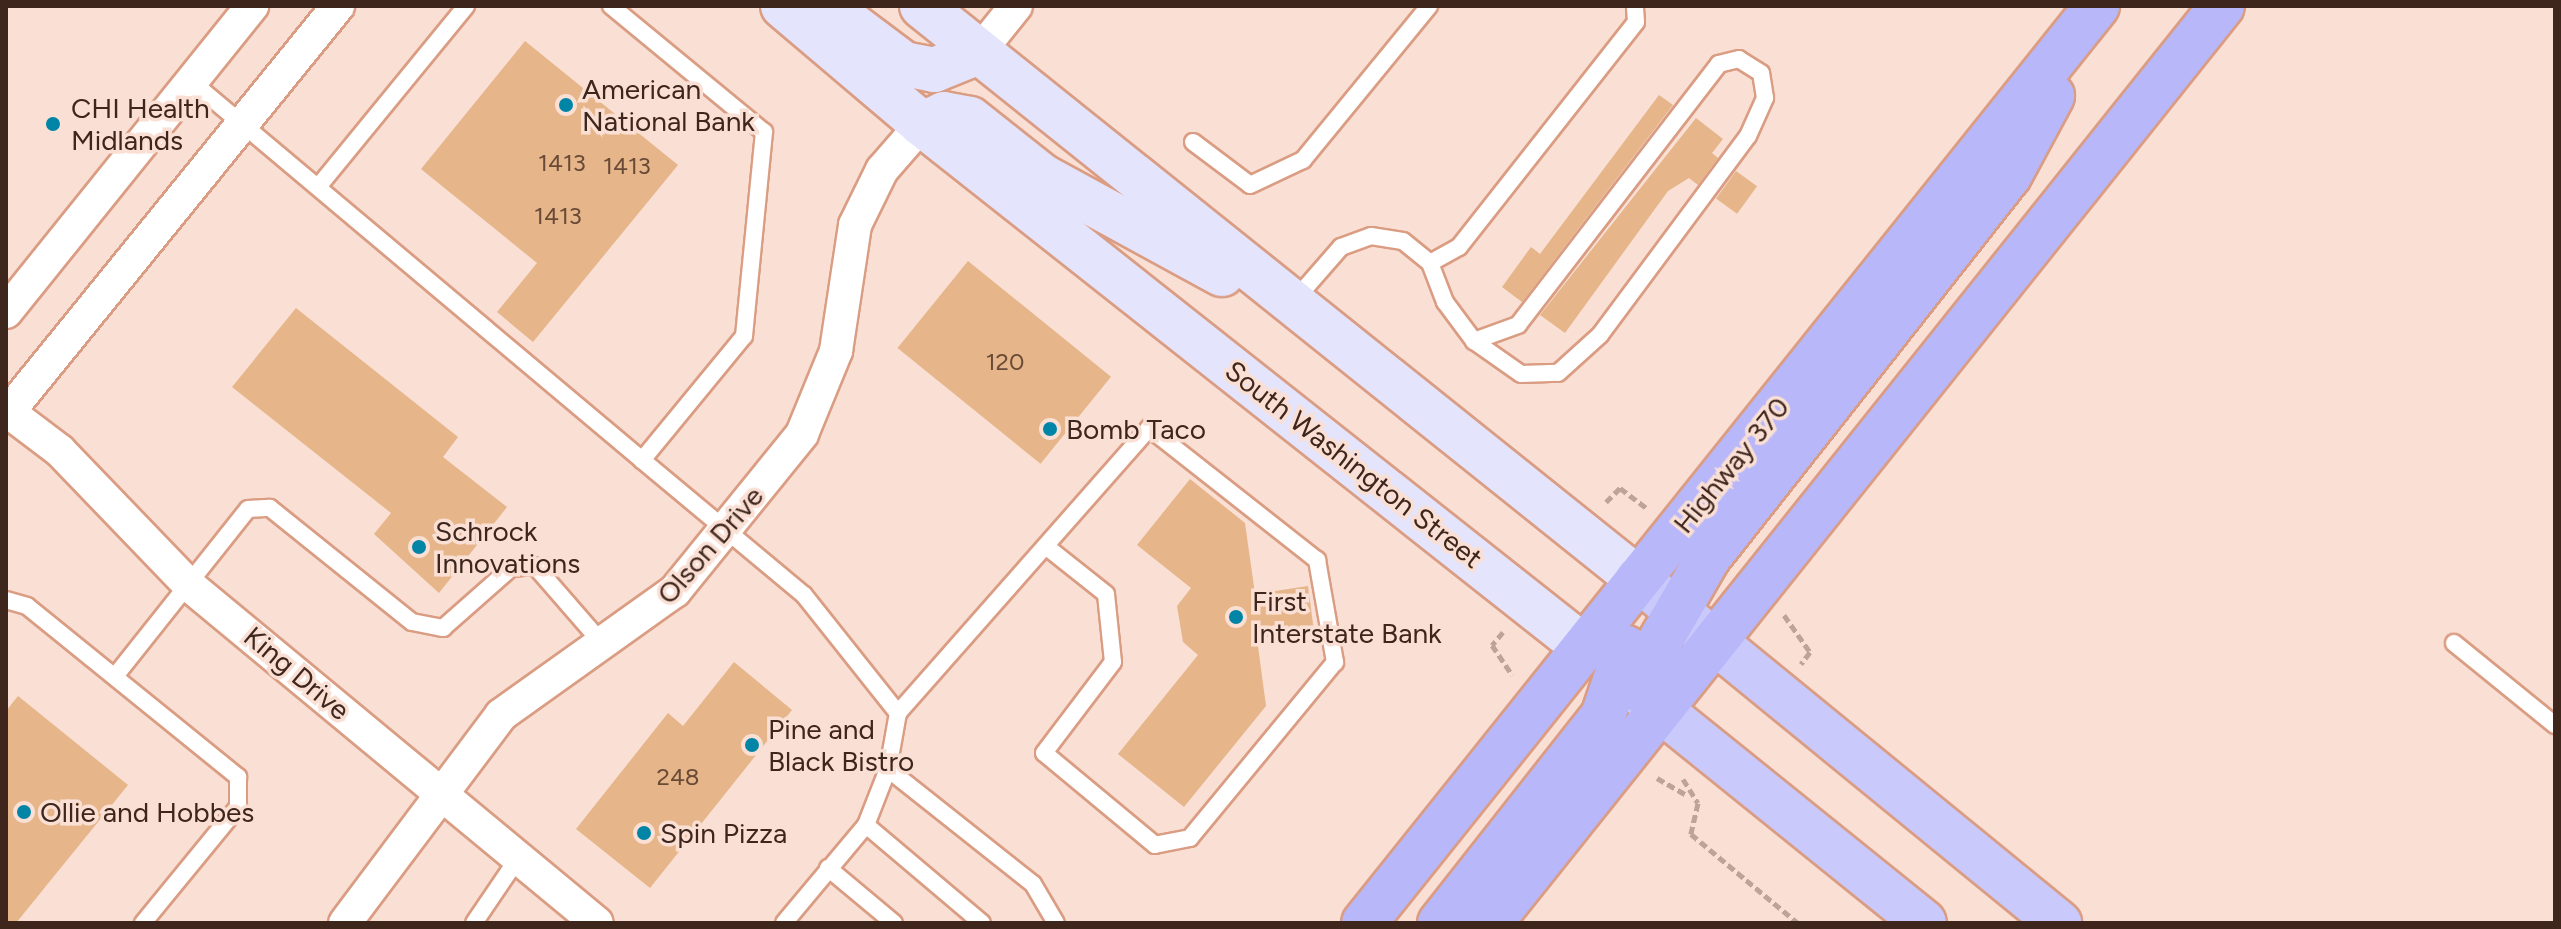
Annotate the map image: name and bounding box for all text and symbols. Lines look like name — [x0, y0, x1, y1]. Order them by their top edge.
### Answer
place label: American National Bank — [582, 72, 755, 138]
place label: CHI Health Midlands — [71, 91, 210, 157]
marker: American National Bank — [557, 96, 575, 114]
marker: CHI Health Midlands — [42, 113, 64, 135]
house number: 1413 — [538, 149, 586, 177]
house number: 1413 — [603, 152, 651, 180]
house number: 1413 — [534, 202, 582, 230]
house number: 120 — [986, 348, 1024, 376]
street label: South Washington Street — [1219, 353, 1489, 575]
street label: Highway 370 — [1666, 390, 1796, 540]
place label: Bomb Taco — [1066, 412, 1206, 446]
marker: Bomb Taco — [1041, 420, 1059, 438]
street label: Olson Drive — [650, 479, 770, 611]
place label: Schrock Innovations — [435, 514, 580, 580]
marker: Schrock Innovations — [410, 538, 428, 556]
place label: First Interstate Bank — [1252, 584, 1442, 650]
marker: First Interstate Bank — [1227, 608, 1245, 626]
street label: King Drive — [237, 619, 357, 727]
place label: Pine and Black Bistro — [768, 712, 914, 778]
marker: Pine and Black Bistro — [743, 736, 761, 754]
house number: 248 — [656, 763, 700, 791]
place label: Ollie and Hobbes — [40, 795, 254, 829]
marker: Ollie and Hobbes — [15, 803, 33, 821]
place label: Spin Pizza — [660, 816, 787, 850]
marker: Spin Pizza — [635, 824, 653, 842]

